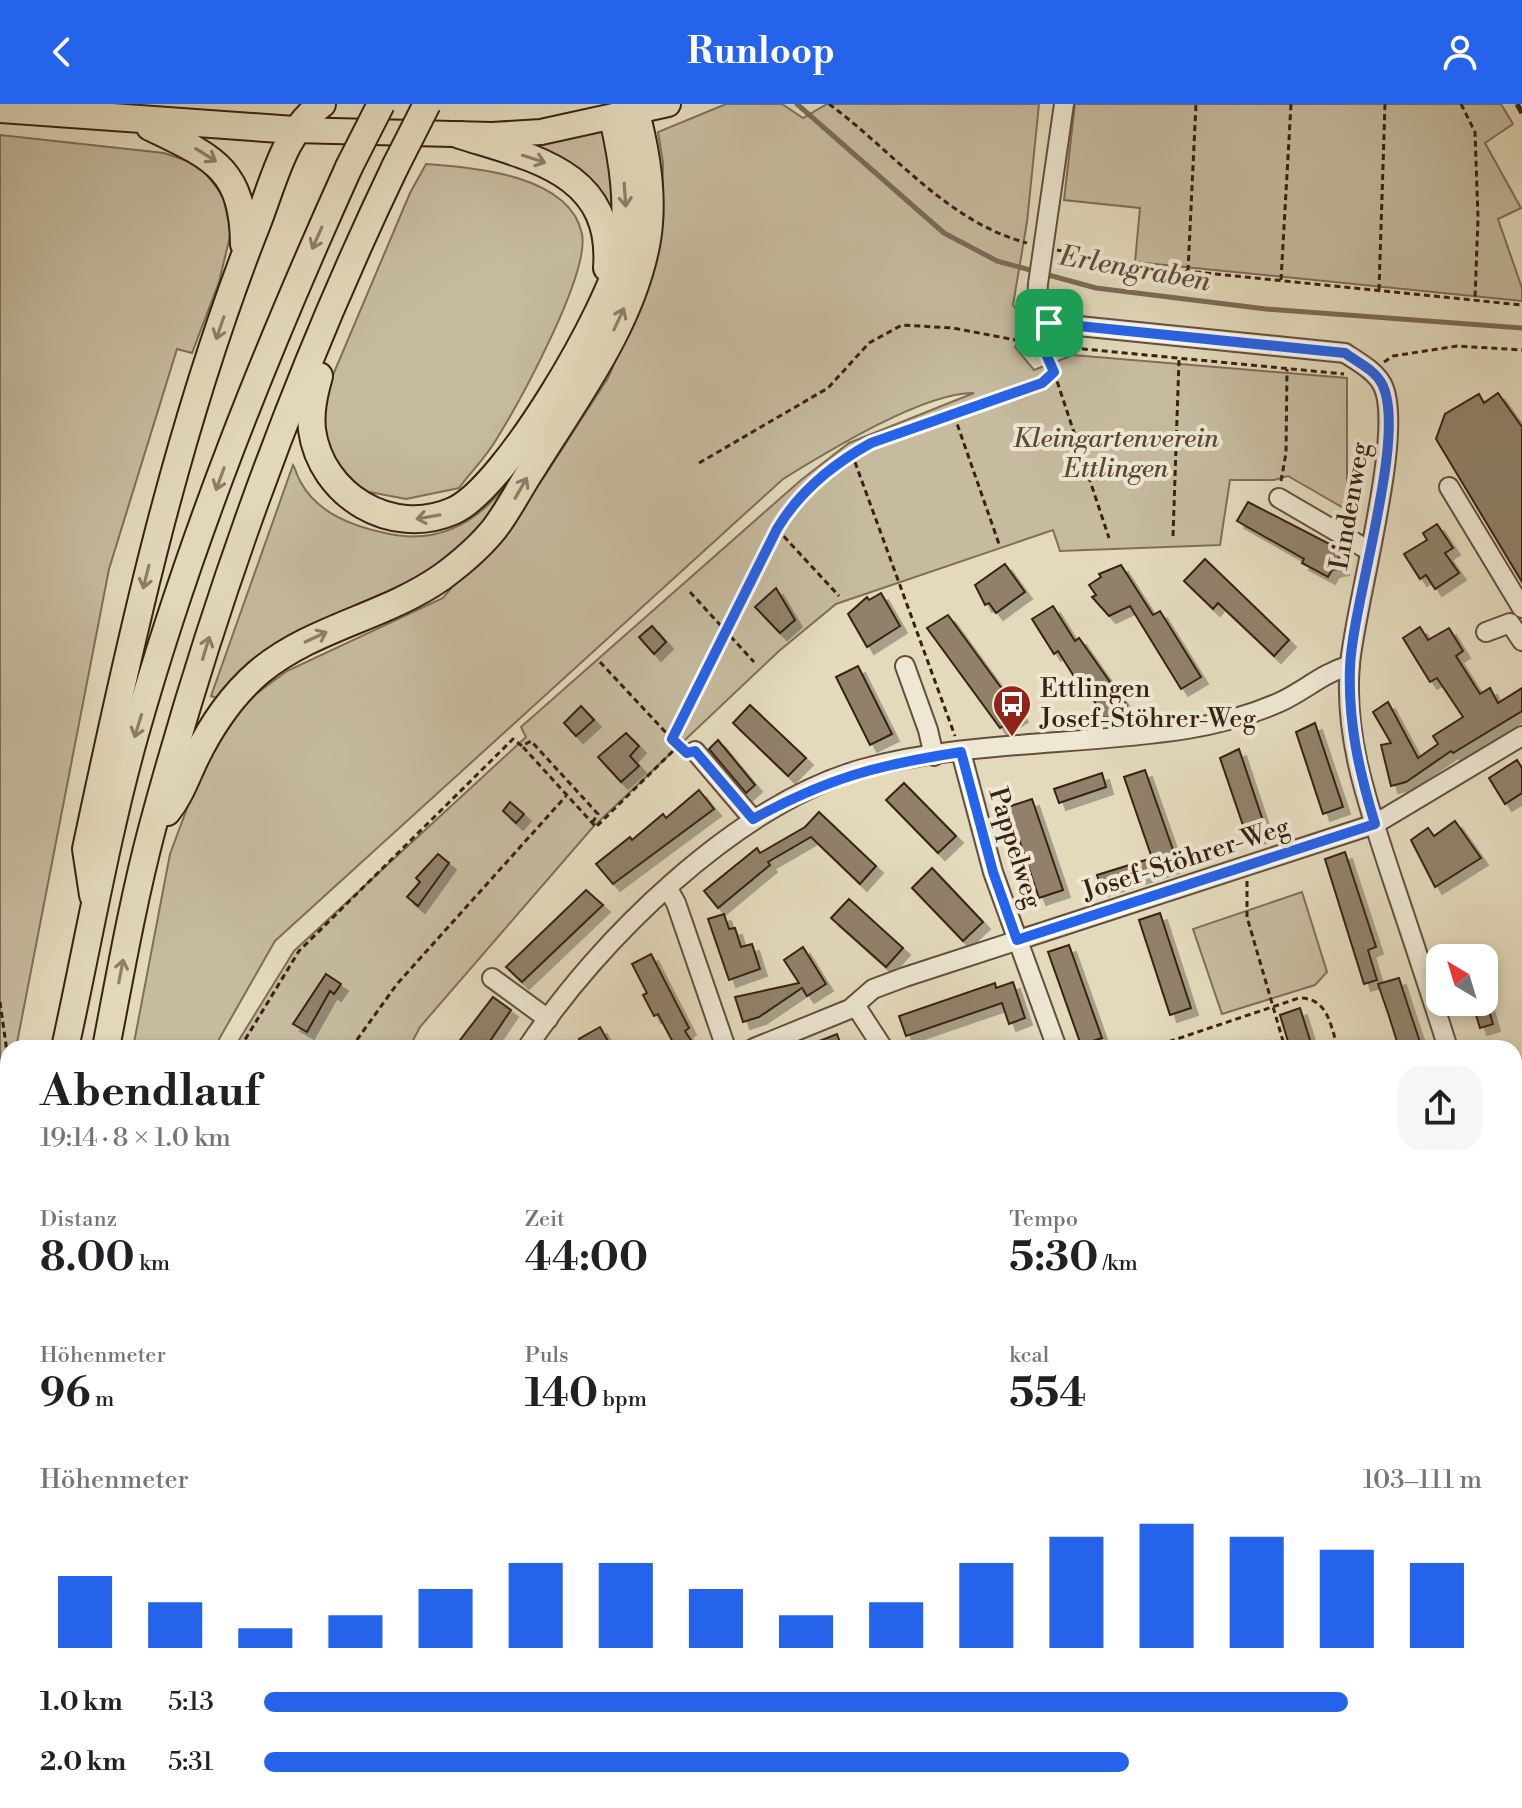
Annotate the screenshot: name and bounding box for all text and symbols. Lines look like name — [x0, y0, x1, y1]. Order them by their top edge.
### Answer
icon: back — [40, 30, 84, 74]
text: Runloop — [687, 30, 835, 75]
icon: person — [1438, 30, 1482, 74]
one-way arrow — [194, 147, 216, 164]
one-way arrow — [522, 153, 547, 168]
one-way arrow — [618, 181, 633, 208]
one-way arrow — [309, 225, 324, 250]
water label: Erlengraben — [1055, 238, 1213, 300]
pin — [1015, 289, 1083, 357]
icon: arrive — [1027, 301, 1071, 345]
one-way arrow — [612, 308, 627, 332]
one-way arrow — [211, 316, 226, 341]
park label: Kleingartenverein Ettlingen — [1013, 423, 1219, 485]
street label: Lindenweg — [1323, 439, 1377, 572]
one-way arrow — [212, 466, 226, 491]
one-way arrow — [513, 477, 529, 500]
one-way arrow — [416, 510, 441, 525]
one-way arrow — [137, 564, 152, 590]
one-way arrow — [303, 629, 327, 644]
one-way arrow — [199, 636, 214, 662]
place label: Ettlingen Josef-Stöhrer-Weg — [1039, 673, 1256, 735]
bus stop icon: Ettlingen Josef-Stöhrer-Weg — [991, 683, 1033, 738]
one-way arrow — [130, 712, 145, 738]
street label: Pappelweg — [981, 784, 1049, 913]
street label: Josef-Stöhrer-Weg — [1077, 810, 1294, 908]
north arrow — [1426, 944, 1498, 1016]
map controls — [1426, 944, 1498, 1016]
one-way arrow — [114, 959, 129, 985]
text: Abendlauf — [40, 1064, 260, 1119]
button: share — [1398, 1066, 1482, 1150]
text: 19:14 · 8 × 1.0 km — [40, 1122, 231, 1154]
text: Distanz — [40, 1206, 117, 1233]
text: Zeit — [525, 1206, 565, 1233]
text: Tempo — [1009, 1206, 1078, 1233]
text: 8.00 — [40, 1233, 135, 1283]
text: 44:00 — [525, 1233, 648, 1283]
text: 5:30 — [1009, 1233, 1098, 1283]
text: km — [135, 1250, 170, 1277]
text: /km — [1098, 1250, 1138, 1277]
text: Höhenmeter — [40, 1342, 166, 1369]
text: Puls — [525, 1342, 569, 1369]
text: kcal — [1009, 1342, 1049, 1369]
text: 96 — [40, 1369, 90, 1419]
text: 140 — [525, 1369, 598, 1419]
text: 554 — [1009, 1369, 1086, 1419]
text: m — [90, 1386, 114, 1413]
text: bpm — [598, 1386, 647, 1413]
text: Höhenmeter — [40, 1464, 189, 1496]
text: 103–111 m — [1363, 1464, 1482, 1496]
text: 1.0 km — [40, 1686, 123, 1718]
text: 5:13 — [168, 1686, 214, 1718]
text: 2.0 km — [40, 1746, 126, 1778]
text: 5:31 — [168, 1746, 213, 1778]

